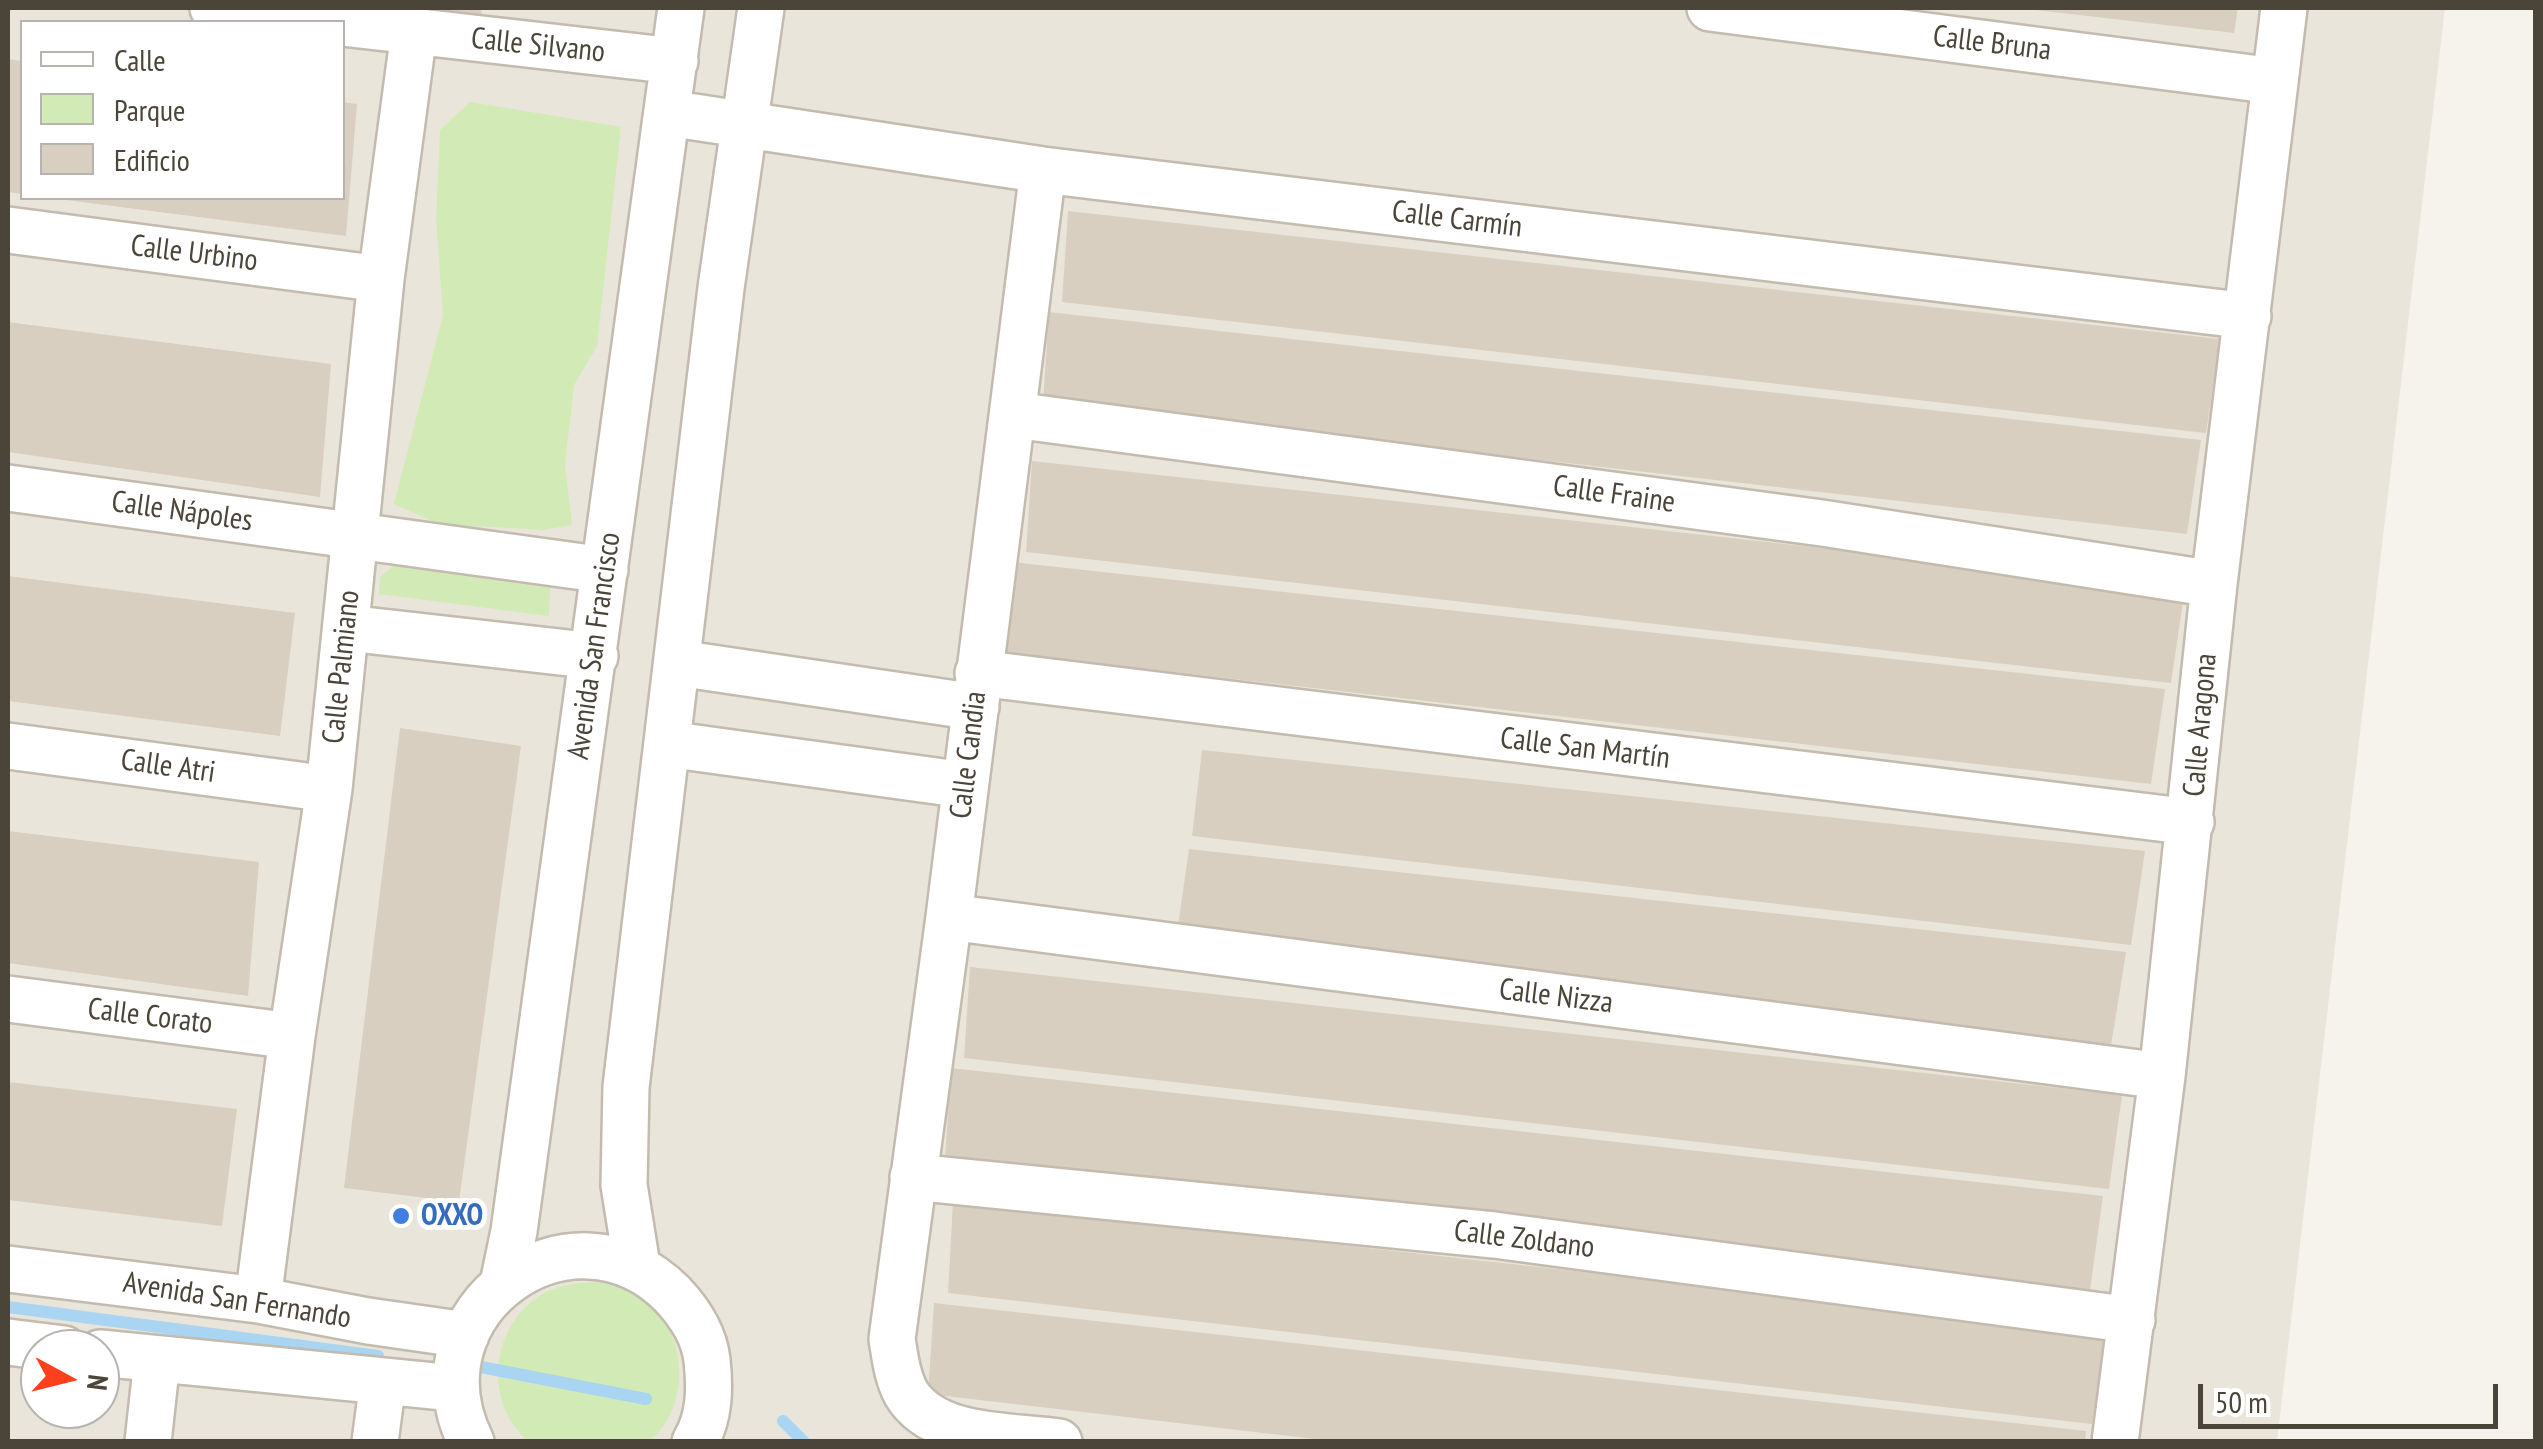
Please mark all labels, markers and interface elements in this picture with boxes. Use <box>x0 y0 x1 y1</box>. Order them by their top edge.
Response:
street label: Calle Bruna <box>1931 19 2053 69</box>
legend <box>20 20 345 200</box>
street label: Calle Silvano <box>469 21 607 71</box>
text: Calle <box>114 40 166 79</box>
text: Parque <box>114 90 185 129</box>
text: Edificio <box>114 140 190 179</box>
street label: Calle Carmín <box>1390 194 1524 246</box>
street label: Calle Urbino <box>128 228 260 280</box>
street label: Calle Fraine <box>1551 469 1677 521</box>
street label: Calle Nápoles <box>109 484 255 540</box>
street label: Avenida San Francisco <box>561 530 629 762</box>
street label: Calle Palmiano <box>316 589 368 745</box>
street label: Calle Aragona <box>2177 652 2225 798</box>
street label: Calle Candia <box>943 689 995 821</box>
street label: Calle San Martín <box>1498 721 1672 777</box>
street label: Calle Atri <box>119 743 217 791</box>
street label: Calle Nizza <box>1497 972 1615 1022</box>
street label: Calle Corato <box>86 992 214 1042</box>
place label: OXXO <box>421 1198 483 1234</box>
marker: OXXO <box>390 1205 412 1227</box>
street label: Calle Zoldano <box>1452 1214 1596 1266</box>
street label: Avenida San Fernando <box>121 1265 353 1337</box>
north arrow <box>20 1329 120 1429</box>
scale bar <box>2203 1364 2503 1426</box>
text: N <box>79 1373 118 1392</box>
text: 50 m <box>2215 1382 2268 1421</box>

